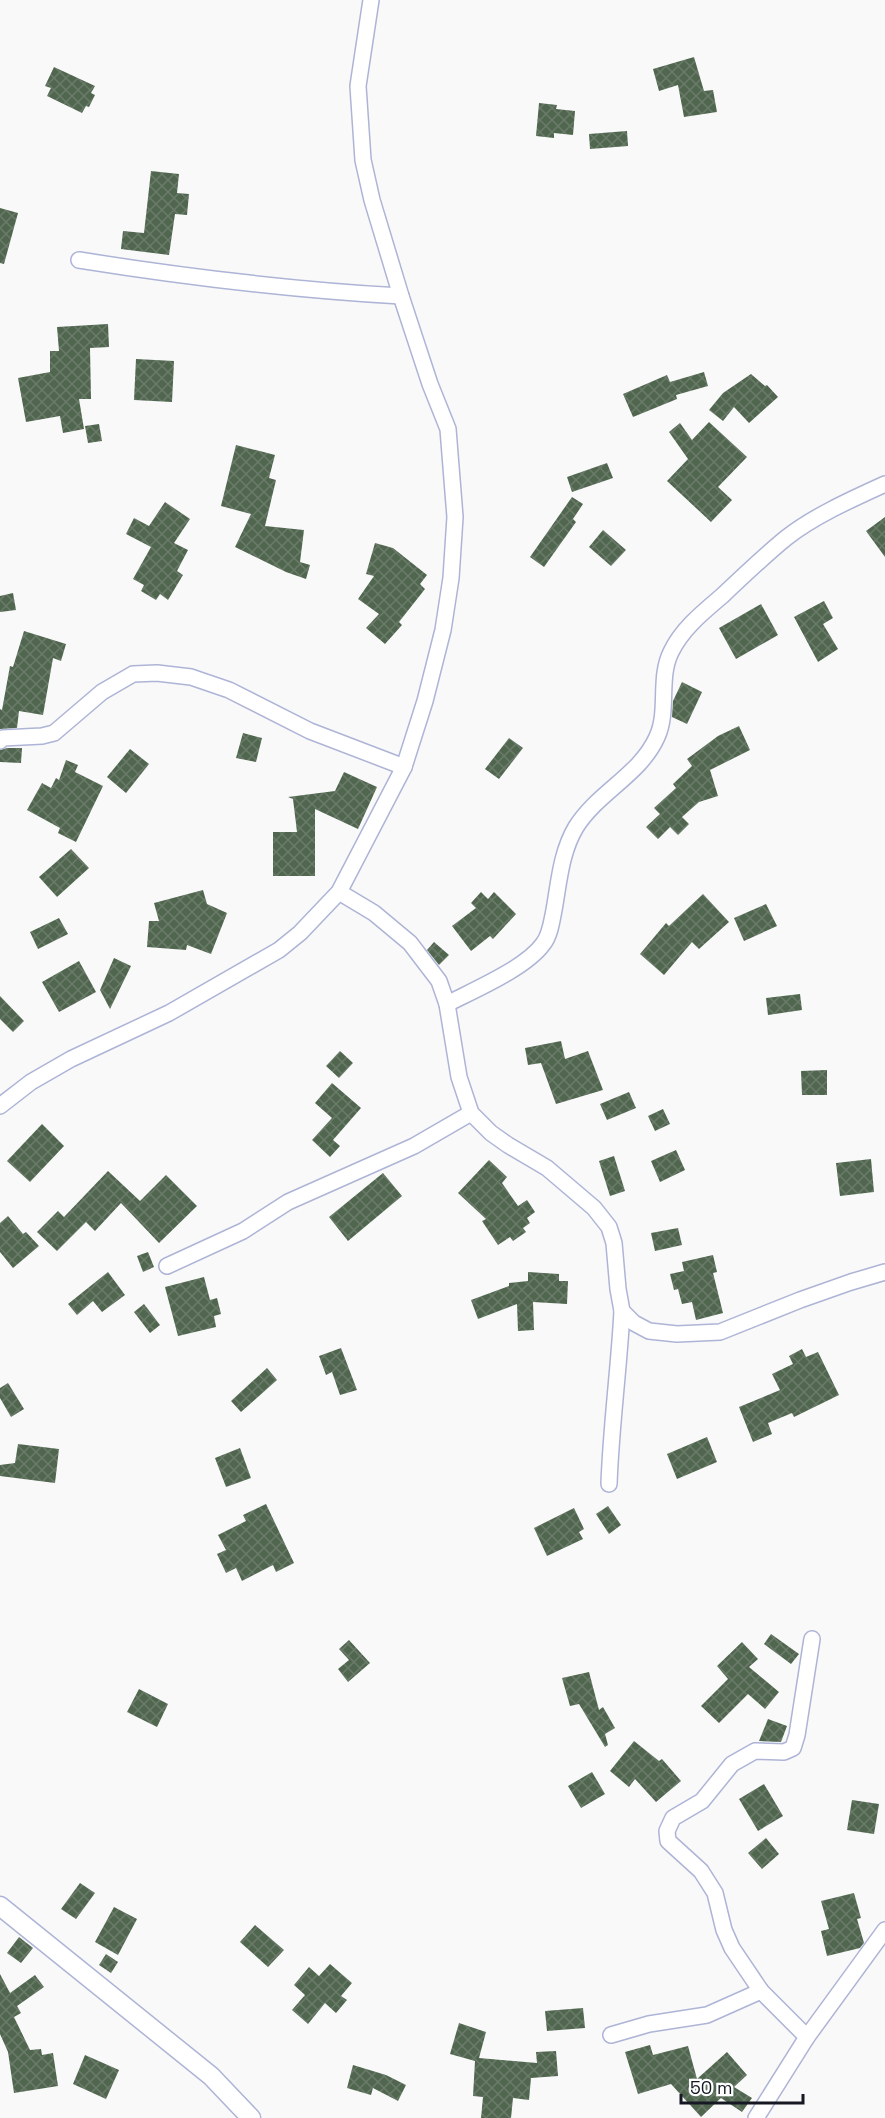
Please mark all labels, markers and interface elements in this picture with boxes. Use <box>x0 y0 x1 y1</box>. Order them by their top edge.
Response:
scale bar <box>681 2067 802 2105</box>
text: 50 m <box>690 2076 732 2099</box>

